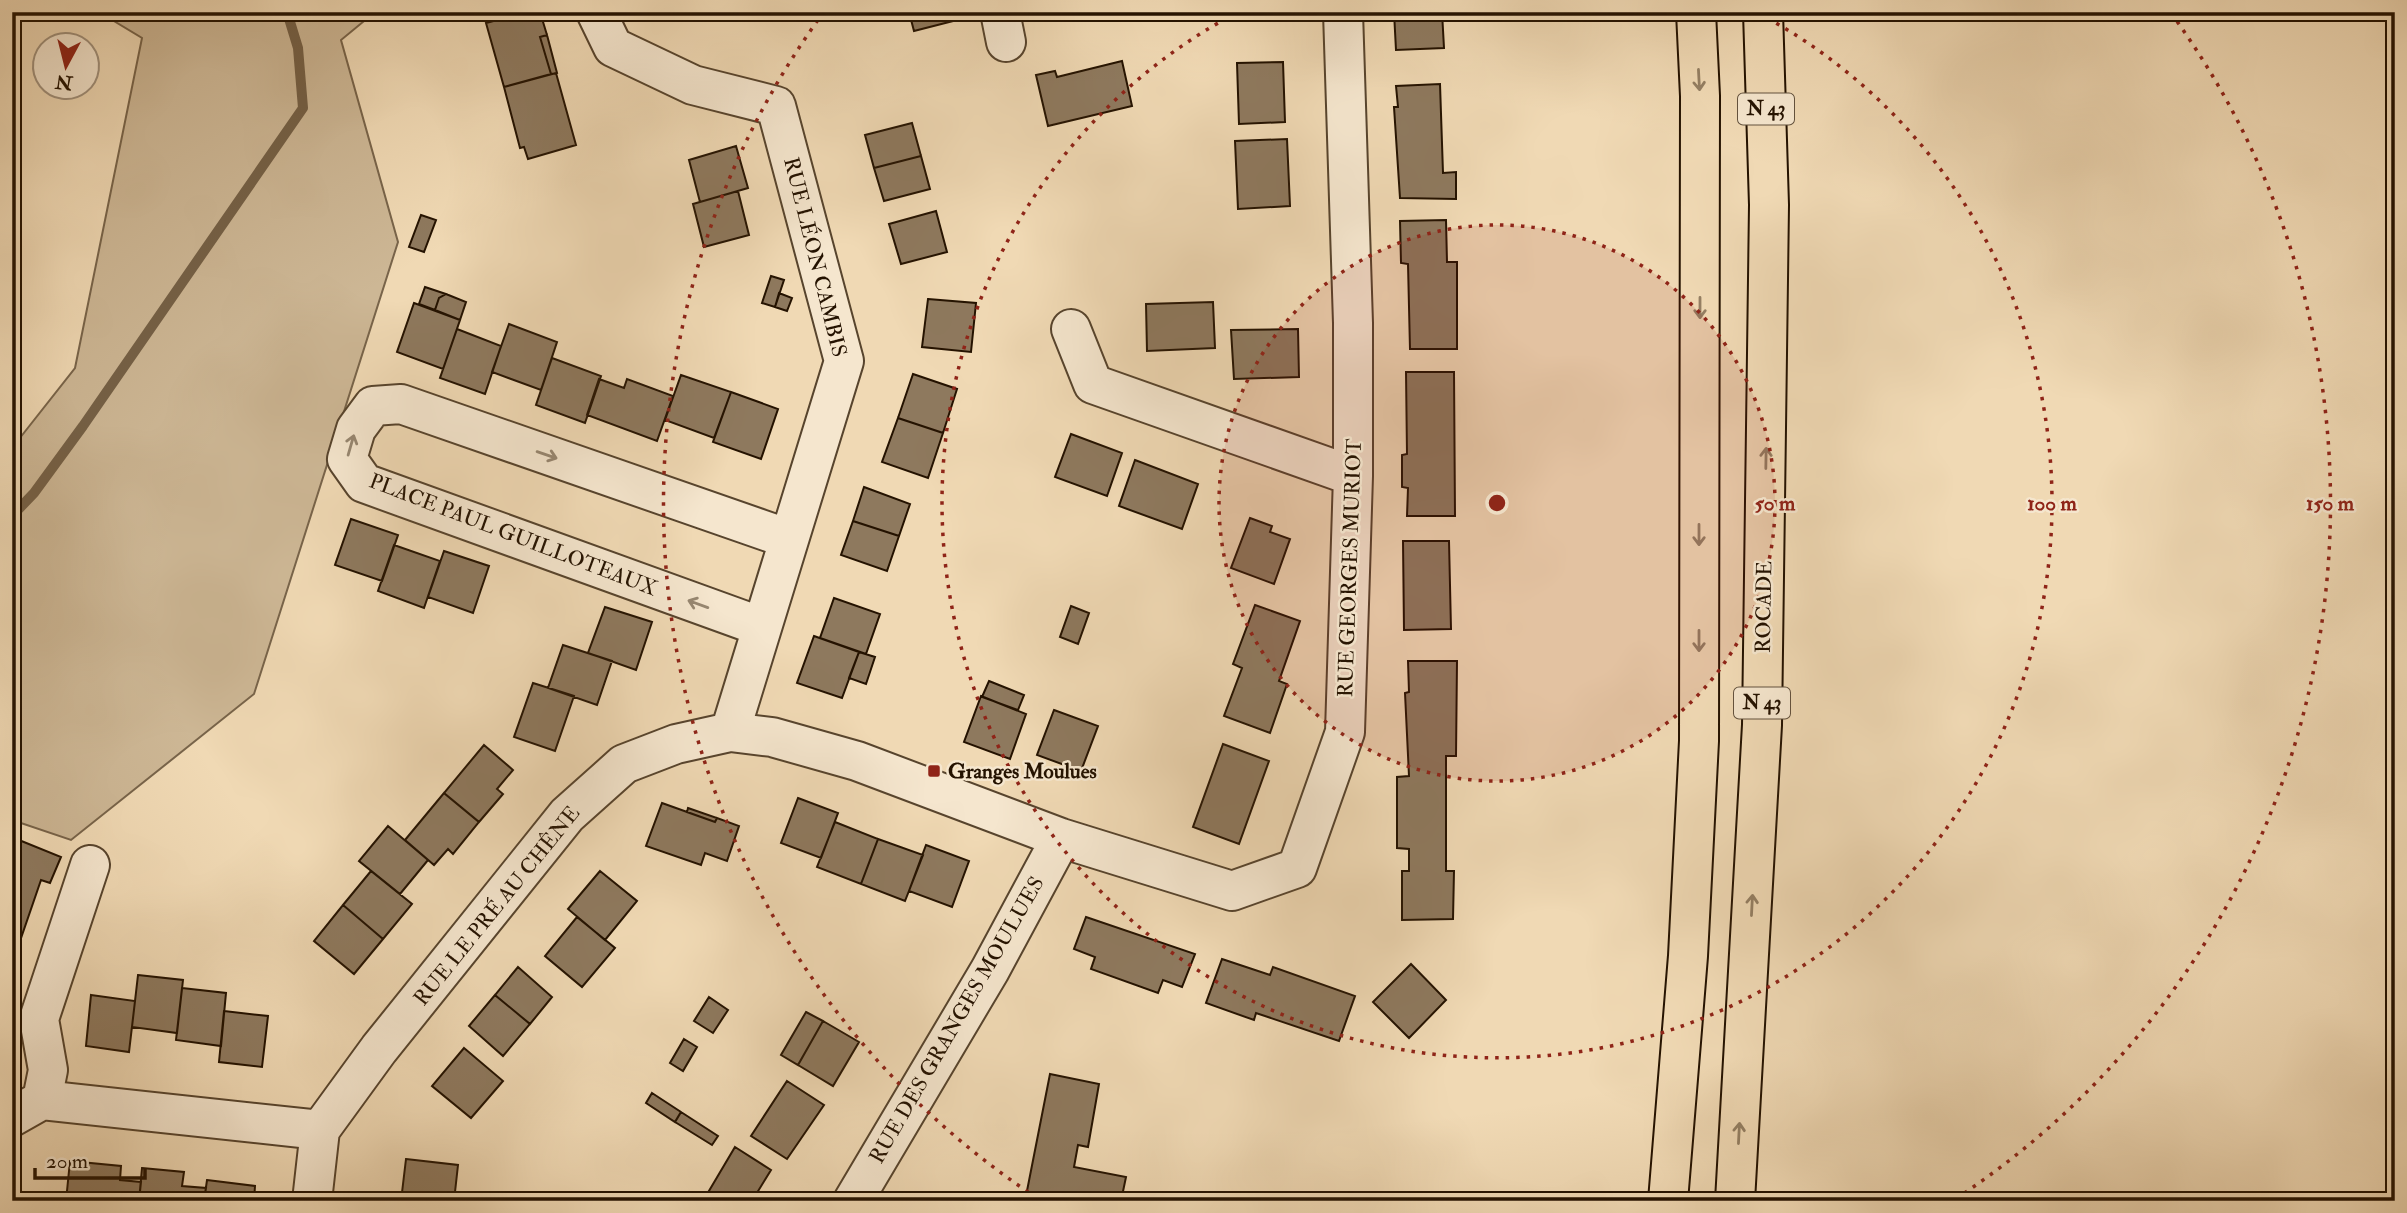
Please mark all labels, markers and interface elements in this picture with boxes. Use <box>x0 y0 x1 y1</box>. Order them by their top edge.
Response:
north arrow <box>32 32 102 102</box>
text: N <box>53 69 75 95</box>
one-way arrow <box>1693 69 1706 91</box>
road number: N 43 <box>1738 94 1794 124</box>
street label: RUE LÉON CAMBIS <box>777 154 853 360</box>
one-way arrow <box>1693 296 1707 319</box>
one-way arrow <box>346 434 359 456</box>
street label: RUE GEORGES MURIOT <box>1332 438 1368 698</box>
one-way arrow <box>1759 447 1773 470</box>
one-way arrow <box>535 450 557 462</box>
street label: PLACE PAUL GUILLOTEAUX <box>365 468 661 602</box>
text: 50 m <box>1755 490 1796 517</box>
text: 100 m <box>2027 490 2078 517</box>
text: 150 m <box>2306 490 2355 517</box>
centre of rings <box>1485 491 1509 515</box>
one-way arrow <box>1692 524 1706 547</box>
street label: ROCADE <box>1750 561 1778 653</box>
one-way arrow <box>687 597 709 609</box>
one-way arrow <box>1692 629 1706 652</box>
road number: N 43 <box>1734 688 1790 718</box>
place label: Granges Moulues <box>948 758 1097 785</box>
marker: Granges Moulues <box>926 763 942 779</box>
street label: RUE LE PRÉ AU CHÊNE <box>408 800 586 1012</box>
street label: RUE DES GRANGES MOULUES <box>864 872 1050 1168</box>
one-way arrow <box>1745 894 1758 917</box>
one-way arrow <box>1732 1121 1745 1144</box>
scale bar <box>35 1136 145 1180</box>
text: 20 m <box>46 1148 88 1175</box>

